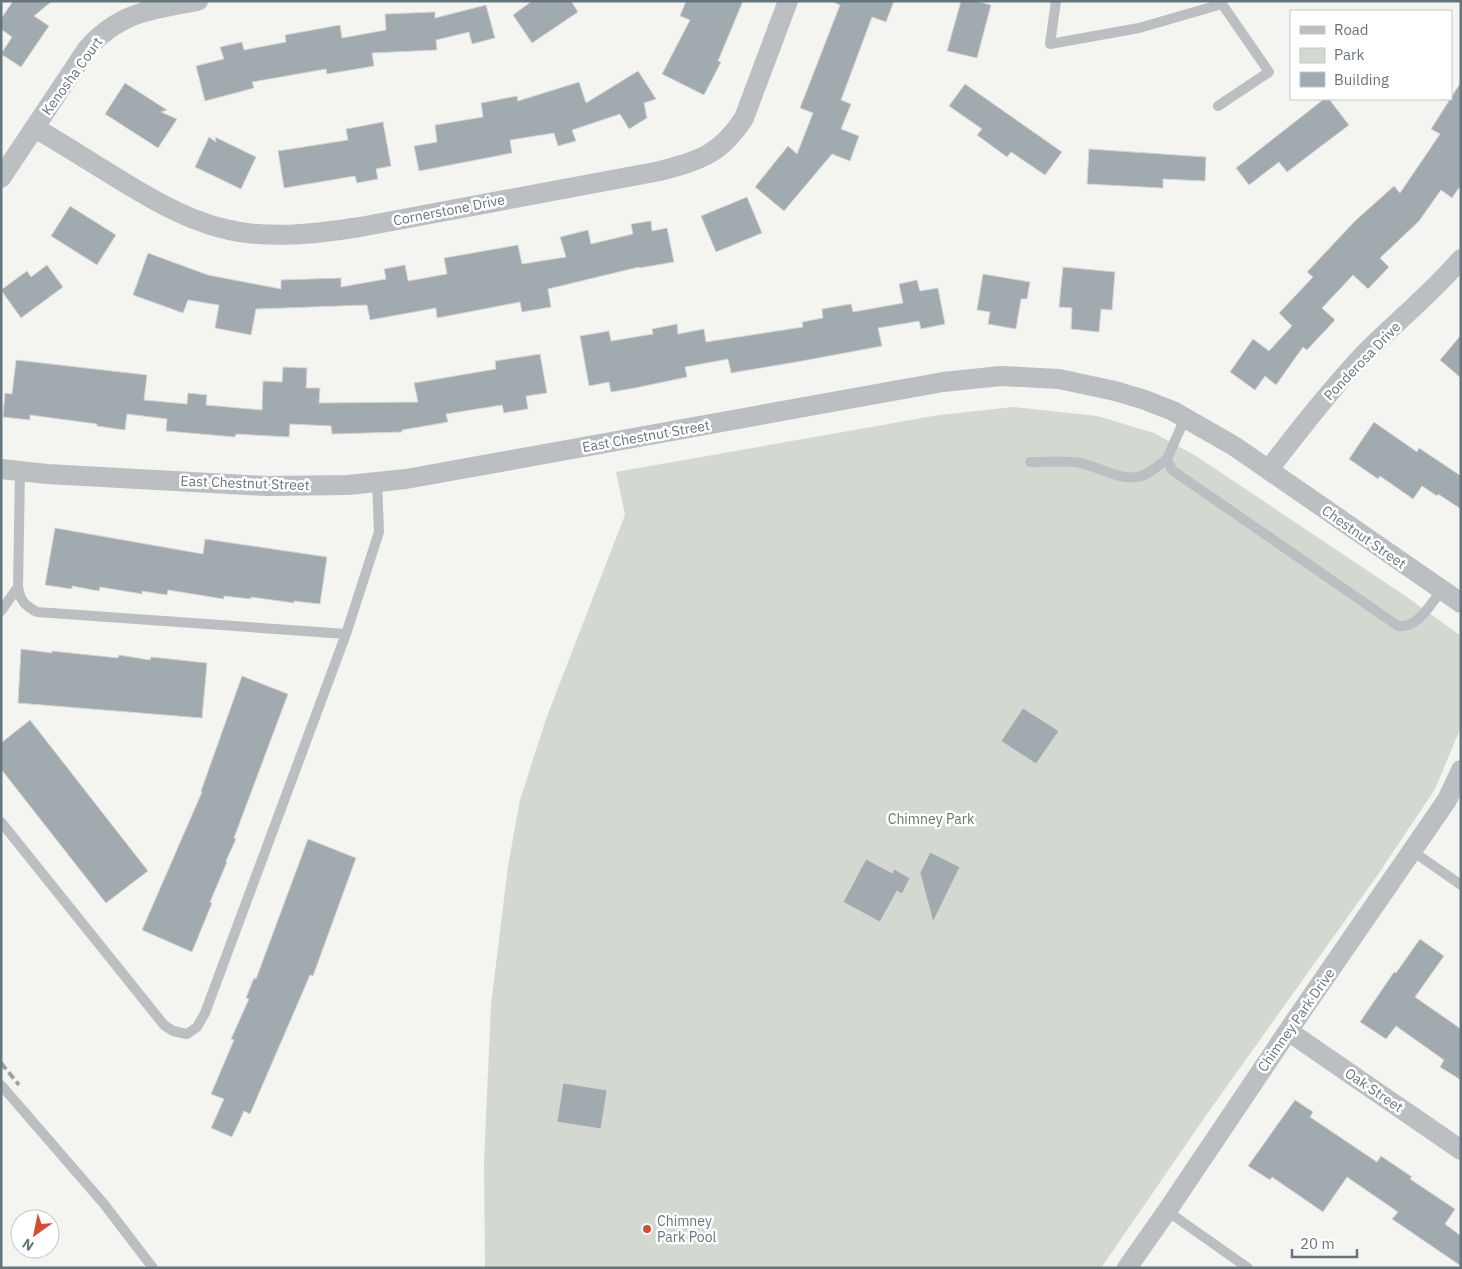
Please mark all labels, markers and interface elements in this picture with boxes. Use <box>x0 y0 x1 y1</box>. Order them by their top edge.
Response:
legend <box>1290 10 1452 100</box>
text: Road <box>1334 20 1369 39</box>
street label: Kenosha Court <box>38 33 106 119</box>
text: Park <box>1334 45 1364 64</box>
text: Building <box>1334 70 1389 89</box>
street label: Cornerstone Drive <box>392 190 507 230</box>
street label: Ponderosa Drive <box>1320 318 1404 404</box>
street label: East Chestnut Street <box>581 416 711 456</box>
street label: East Chestnut Street <box>180 472 310 494</box>
street label: Chestnut Street <box>1318 501 1410 573</box>
park label: Chimney Park <box>888 810 975 828</box>
street label: Chimney Park Drive <box>1254 964 1339 1075</box>
street label: Oak Street <box>1341 1064 1407 1116</box>
north arrow <box>10 1209 60 1259</box>
place label: Chimney Park Pool <box>657 1212 717 1246</box>
marker: Chimney Park Pool <box>641 1223 653 1235</box>
scale bar <box>1292 1226 1357 1258</box>
text: 20 m <box>1300 1234 1335 1253</box>
text: N <box>19 1235 37 1255</box>

